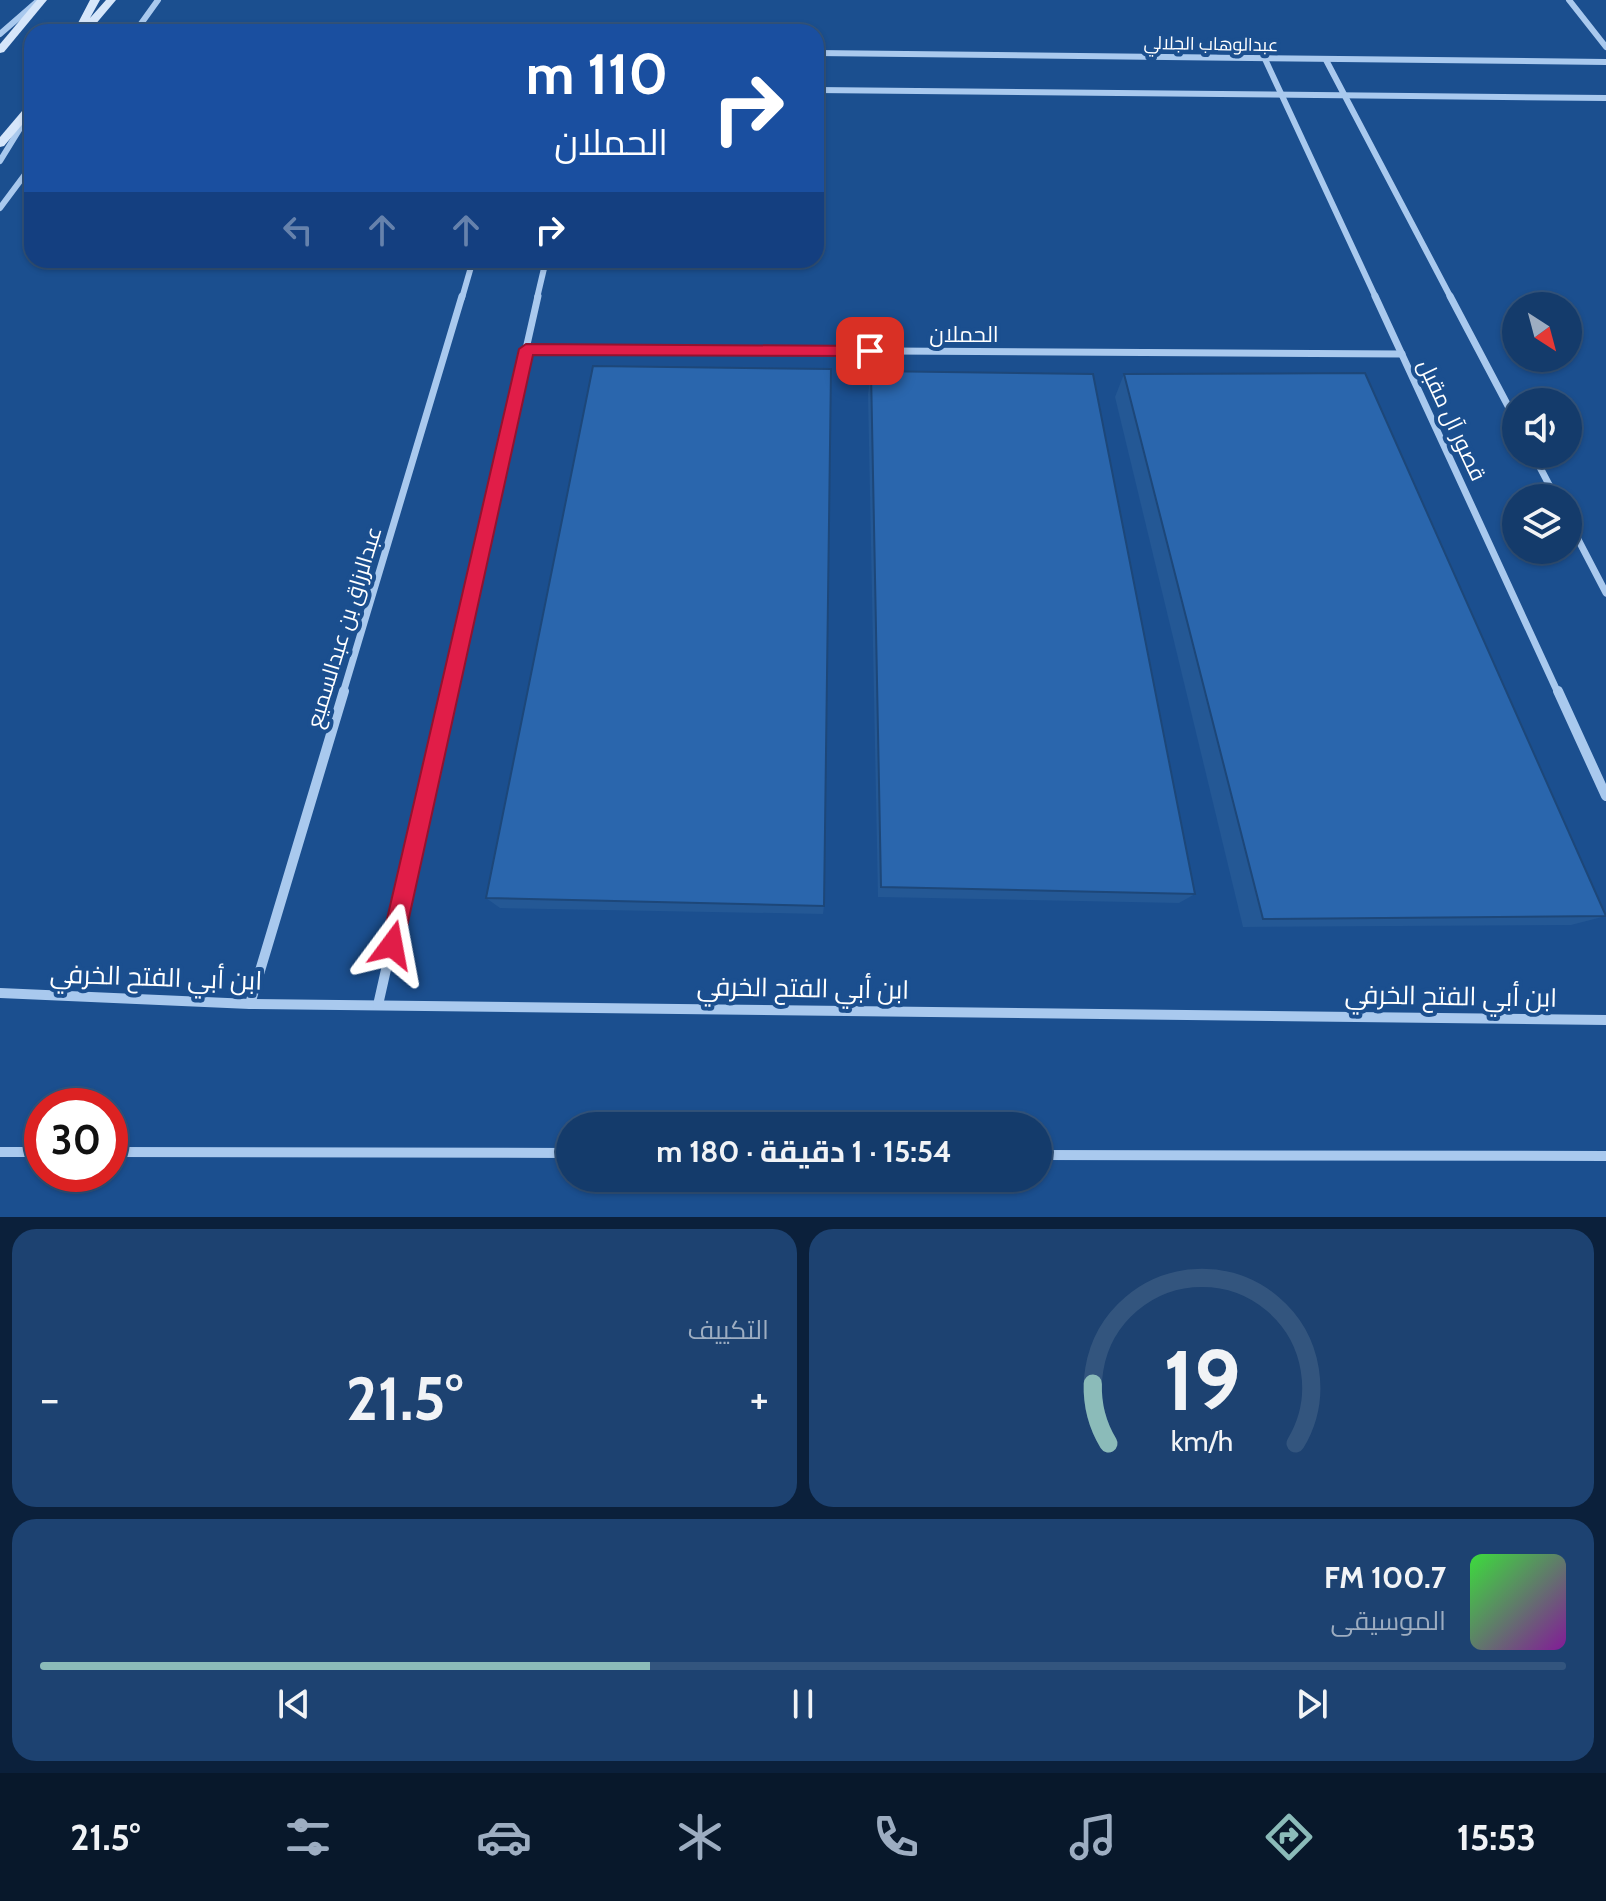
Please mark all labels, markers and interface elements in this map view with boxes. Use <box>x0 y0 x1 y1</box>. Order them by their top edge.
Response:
street label: عبدالوهاب الجلالي <box>1143 32 1279 59</box>
text: 110 m <box>526 40 668 108</box>
icon: right <box>696 56 800 160</box>
text: الحملان <box>554 120 668 164</box>
icon: left <box>276 208 320 252</box>
icon: ahead <box>360 208 404 252</box>
icon: ahead <box>444 208 488 252</box>
icon: right <box>528 208 572 252</box>
north arrow <box>1502 292 1582 372</box>
map controls <box>1502 292 1582 564</box>
pin <box>836 317 904 385</box>
street label: الحملان <box>929 321 999 348</box>
icon: arrive <box>848 329 892 373</box>
street label: قصور آل مقبل <box>1412 355 1492 485</box>
button: sound <box>1502 388 1582 468</box>
button: layers <box>1502 484 1582 564</box>
street label: عبدالرزاق بن عبدالسميع <box>301 523 388 731</box>
position arrow <box>350 903 434 987</box>
street label: ابن أبي الفتح الخرفي <box>49 956 263 1002</box>
street label: ابن أبي الفتح الخرفي <box>696 969 910 1011</box>
street label: ابن أبي الفتح الخرفي <box>1344 977 1558 1019</box>
speed limit sign: 30 <box>24 1088 128 1192</box>
text: 15:54 · 1 دقيقة · 180 m <box>656 1133 952 1170</box>
text: التكييف <box>687 1314 769 1346</box>
text: 19 <box>1163 1330 1240 1431</box>
text: 21.5° <box>346 1362 463 1435</box>
text: − <box>40 1372 59 1425</box>
text: + <box>750 1372 769 1425</box>
text: km/h <box>1170 1423 1233 1458</box>
text: 100.7 FM <box>1324 1559 1446 1596</box>
text: الموسيقى <box>1331 1605 1446 1637</box>
icon: previous <box>272 1682 316 1726</box>
icon: pause <box>781 1682 825 1726</box>
icon: next <box>1290 1682 1334 1726</box>
icon: filters <box>280 1809 336 1865</box>
icon: car <box>476 1809 532 1865</box>
icon: climate <box>672 1809 728 1865</box>
icon: phone <box>868 1809 924 1865</box>
icon: music <box>1065 1809 1121 1865</box>
icon: directions <box>1261 1809 1317 1865</box>
text: 21.5° <box>70 1815 140 1859</box>
text: 15:53 <box>1457 1815 1536 1859</box>

